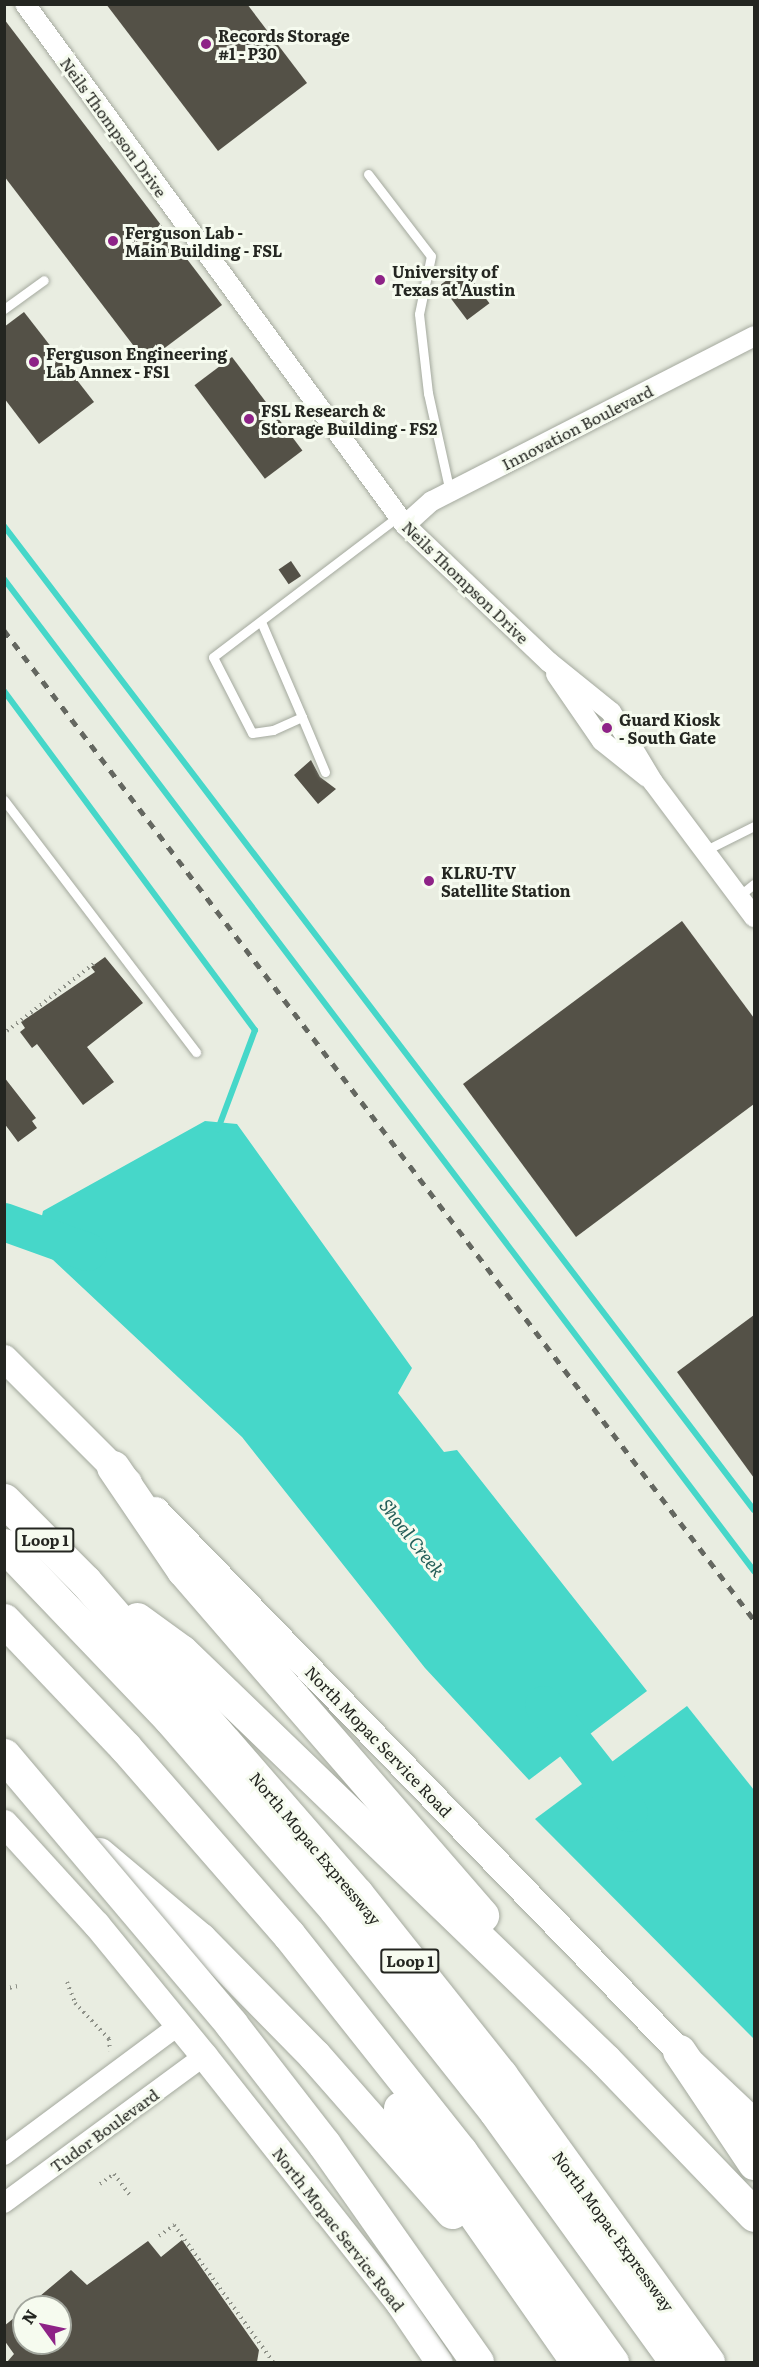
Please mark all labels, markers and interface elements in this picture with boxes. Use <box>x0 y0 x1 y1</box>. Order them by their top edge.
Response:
place label: Records Storage #1 - P30 <box>218 25 350 63</box>
marker: Records Storage #1 - P30 <box>199 37 213 51</box>
street label: Neils Thompson Drive <box>57 53 171 201</box>
place label: Ferguson Lab - Main Building - FSL <box>125 222 282 260</box>
marker: Ferguson Lab - Main Building - FSL <box>106 234 120 248</box>
place label: University of Texas at Austin <box>392 261 515 299</box>
marker: University of Texas at Austin <box>373 273 387 287</box>
place label: Ferguson Engineering Lab Annex - FS1 <box>46 343 227 381</box>
marker: Ferguson Engineering Lab Annex - FS1 <box>27 355 41 369</box>
street label: Innovation Boulevard <box>498 381 656 473</box>
place label: FSL Research & Storage Building - FS2 <box>261 400 437 438</box>
marker: FSL Research & Storage Building - FS2 <box>242 412 256 426</box>
street label: Neils Thompson Drive <box>399 517 533 647</box>
place label: Guard Kiosk - South Gate <box>619 709 720 747</box>
marker: Guard Kiosk - South Gate <box>600 721 614 735</box>
place label: KLRU-TV Satellite Station <box>441 862 571 900</box>
marker: KLRU-TV Satellite Station <box>422 874 436 888</box>
water label: Shoal Creek <box>375 1495 449 1581</box>
road number: Loop 1 <box>15 1528 75 1552</box>
street label: North Mopac Service Road <box>302 1662 456 1820</box>
street label: North Mopac Expressway <box>246 1768 386 1928</box>
road number: Loop 1 <box>380 1949 440 1973</box>
street label: Tudor Boulevard <box>46 2084 162 2176</box>
street label: North Mopac Service Road <box>269 2143 409 2315</box>
street label: North Mopac Expressway <box>549 2147 679 2315</box>
north arrow <box>12 2295 72 2355</box>
text: N <box>15 2304 42 2328</box>

